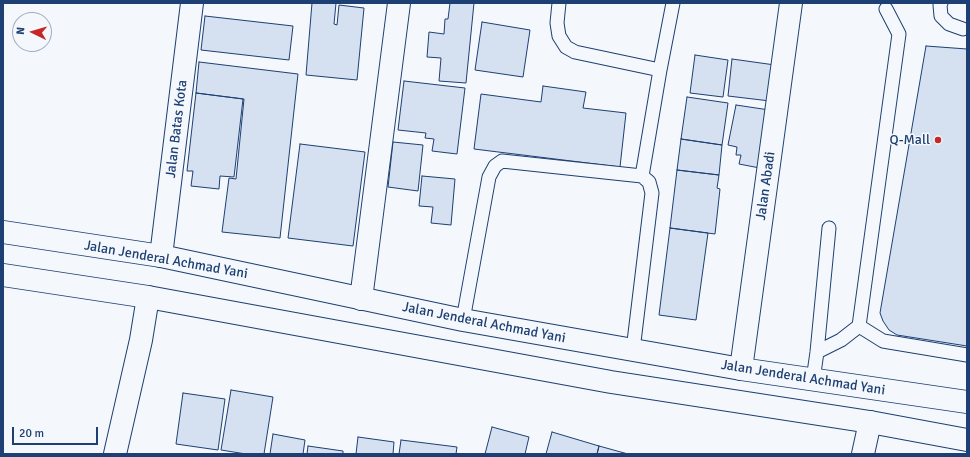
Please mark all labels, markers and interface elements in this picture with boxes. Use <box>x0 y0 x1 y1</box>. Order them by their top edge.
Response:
north arrow <box>12 12 52 52</box>
text: N <box>14 27 27 35</box>
street label: Jalan Batas Kota <box>163 79 191 179</box>
place label: Q-Mall <box>890 132 930 148</box>
marker: Q-Mall <box>933 135 943 145</box>
street label: Jalan Abadi <box>753 151 779 221</box>
street label: Jalan Jenderal Achmad Yani <box>83 237 249 283</box>
street label: Jalan Jenderal Achmad Yani <box>401 299 567 347</box>
street label: Jalan Jenderal Achmad Yani <box>720 357 886 399</box>
scale bar <box>14 419 100 445</box>
text: 20 m <box>19 426 44 441</box>

